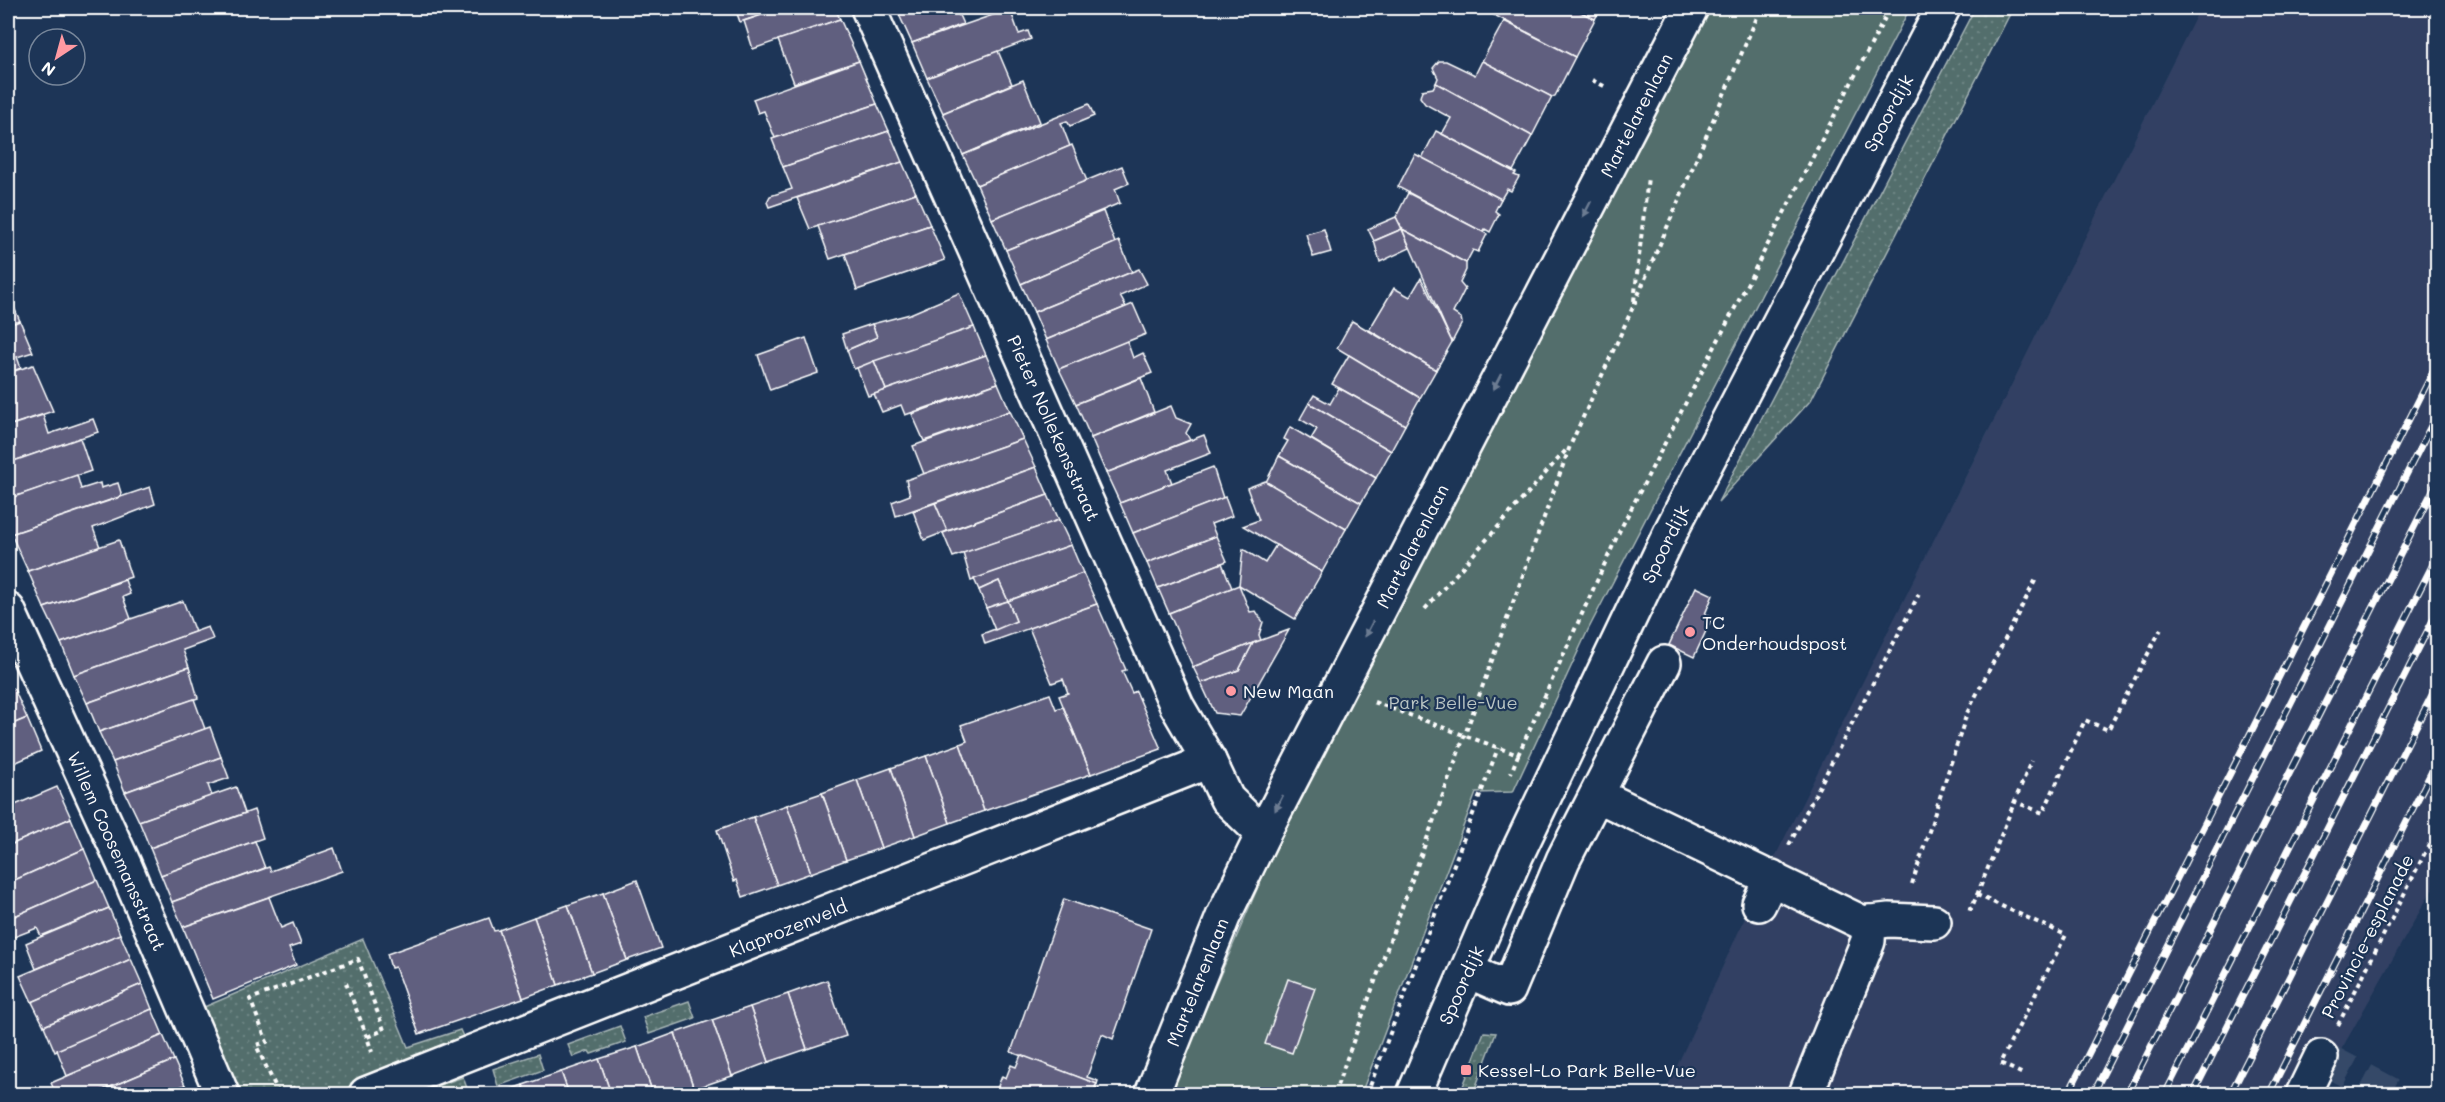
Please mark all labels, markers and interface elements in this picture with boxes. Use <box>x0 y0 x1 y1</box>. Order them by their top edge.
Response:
north arrow <box>27 27 87 87</box>
street label: Martelarenlaan <box>1594 49 1678 181</box>
text: N <box>37 57 59 82</box>
street label: Spoordijk <box>1858 70 1918 156</box>
one-way arrow <box>1582 201 1592 218</box>
street label: Pieter Nollekensstraat <box>1002 331 1106 525</box>
one-way arrow <box>1492 374 1502 391</box>
street label: Martelarenlaan <box>1370 480 1454 612</box>
street label: Spoordijk <box>1636 501 1694 587</box>
place label: TC Onderhoudspost <box>1702 610 1847 655</box>
one-way arrow <box>1364 621 1373 638</box>
marker: TC Onderhoudspost <box>1683 625 1697 639</box>
place label: New Maan <box>1243 679 1334 703</box>
marker: New Maan <box>1224 684 1238 698</box>
park label: Park Belle-Vue <box>1388 690 1518 714</box>
street label: Willem Coosemansstraat <box>62 747 172 955</box>
one-way arrow <box>1274 794 1284 811</box>
street label: Provincie-esplanade <box>2315 850 2419 1022</box>
street label: Klaprozenveld <box>725 893 851 963</box>
street label: Martelarenlaan <box>1160 914 1234 1050</box>
street label: Spoordijk <box>1433 942 1489 1028</box>
place label: Kessel-Lo Park Belle-Vue <box>1478 1058 1696 1082</box>
marker: Kessel-Lo Park Belle-Vue <box>1459 1063 1473 1077</box>

